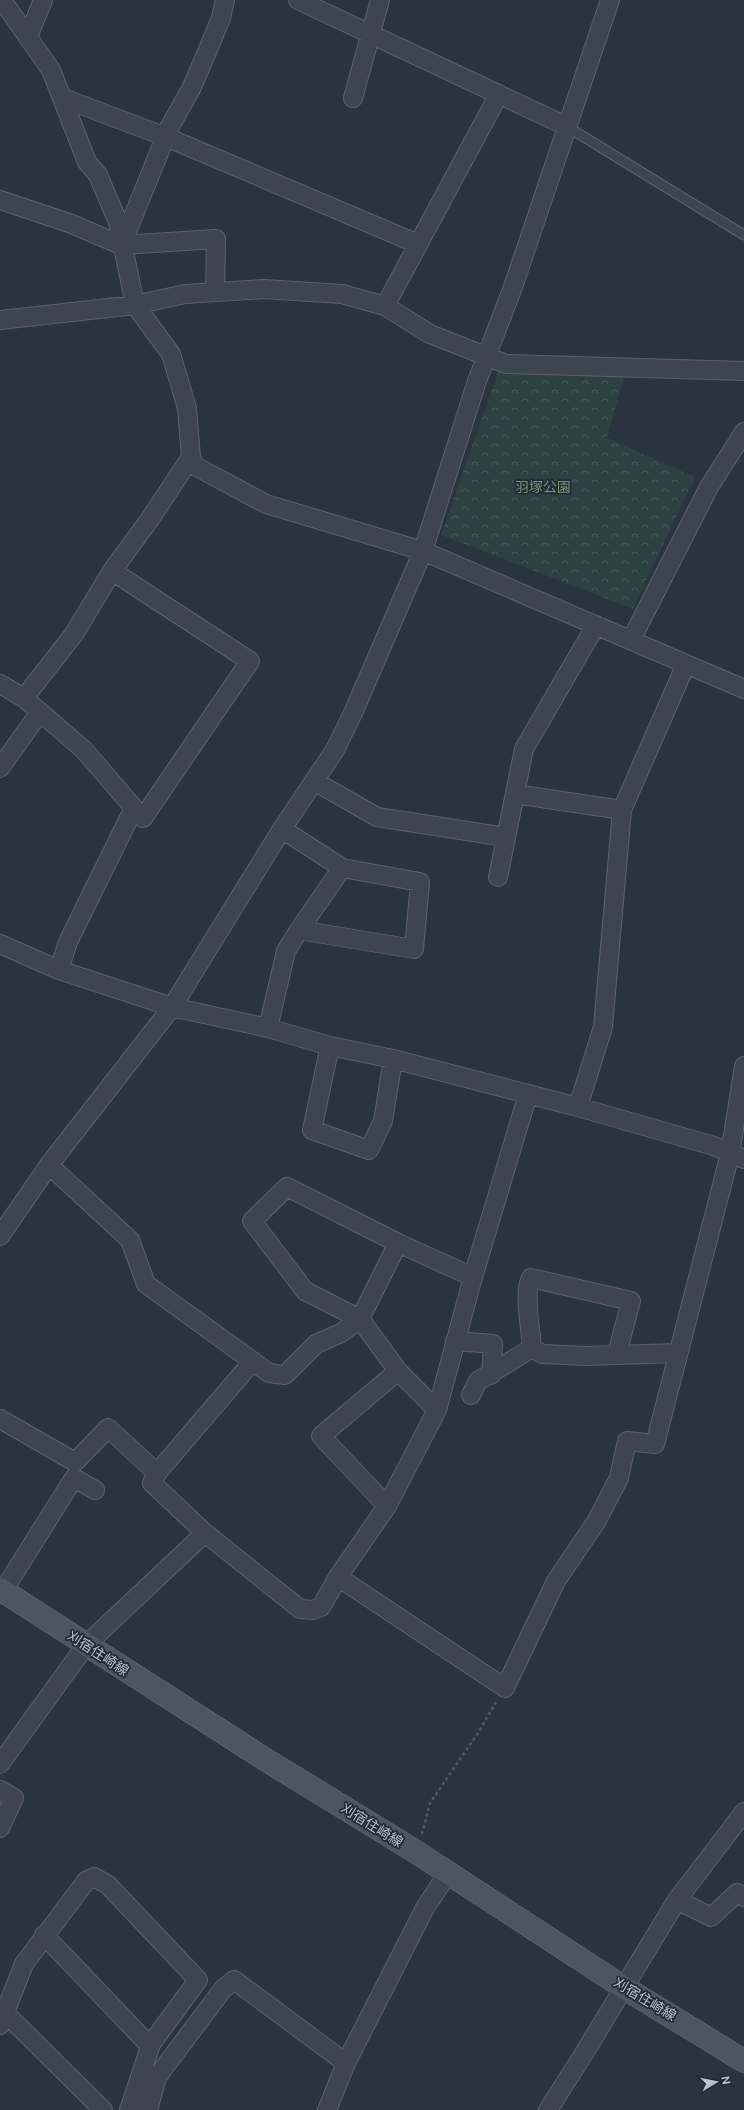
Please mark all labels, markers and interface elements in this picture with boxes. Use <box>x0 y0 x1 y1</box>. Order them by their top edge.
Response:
park label: 羽塚公園 <box>515 479 571 495</box>
street label: 刈宿住崎線 <box>64 1627 132 1679</box>
street label: 刈宿住崎線 <box>338 1800 406 1850</box>
street label: 刈宿住崎線 <box>611 1974 679 2024</box>
north arrow <box>696 2062 736 2102</box>
text: N <box>719 2075 733 2086</box>

